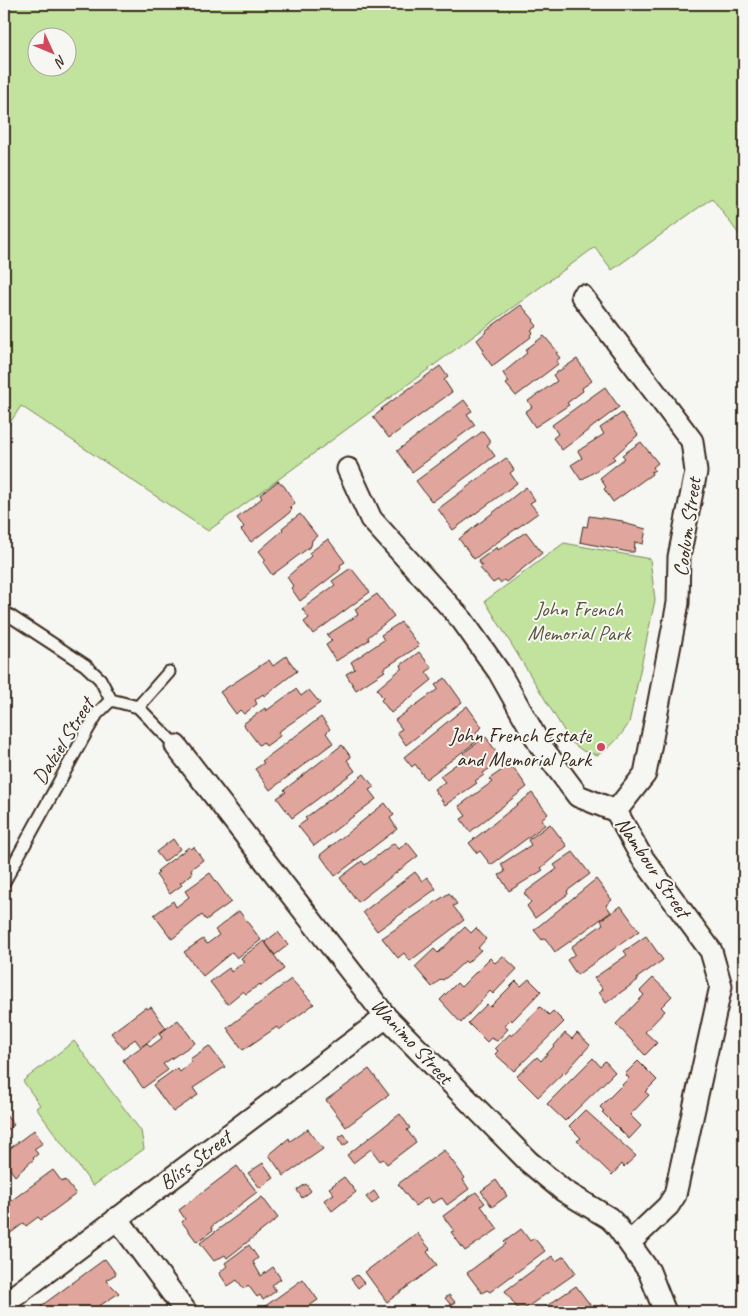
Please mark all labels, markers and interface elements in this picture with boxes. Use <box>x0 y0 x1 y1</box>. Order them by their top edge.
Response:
north arrow <box>28 28 78 78</box>
text: N <box>50 52 70 71</box>
street label: Coolum Street <box>667 474 707 578</box>
park label: John French Memorial Park <box>528 596 632 646</box>
street label: Dalziel Street <box>26 691 101 789</box>
place label: John French Estate and Memorial Park <box>449 722 593 772</box>
marker: John French Estate and Memorial Park <box>595 741 607 753</box>
street label: Nambour Street <box>610 812 698 925</box>
street label: Wanimo Street <box>366 993 460 1091</box>
street label: Bliss Street <box>154 1123 239 1195</box>

